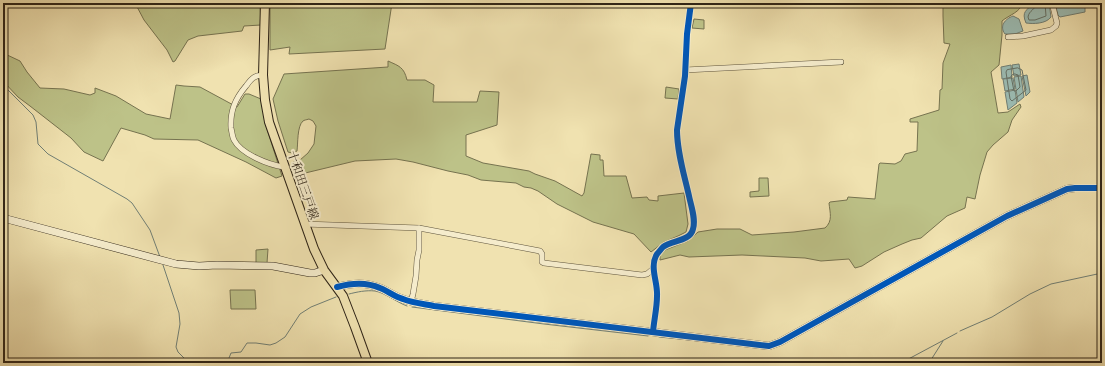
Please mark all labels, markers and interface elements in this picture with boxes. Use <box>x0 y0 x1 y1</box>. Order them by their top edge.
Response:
street label: 十和田三戸線 <box>285 149 321 221</box>

